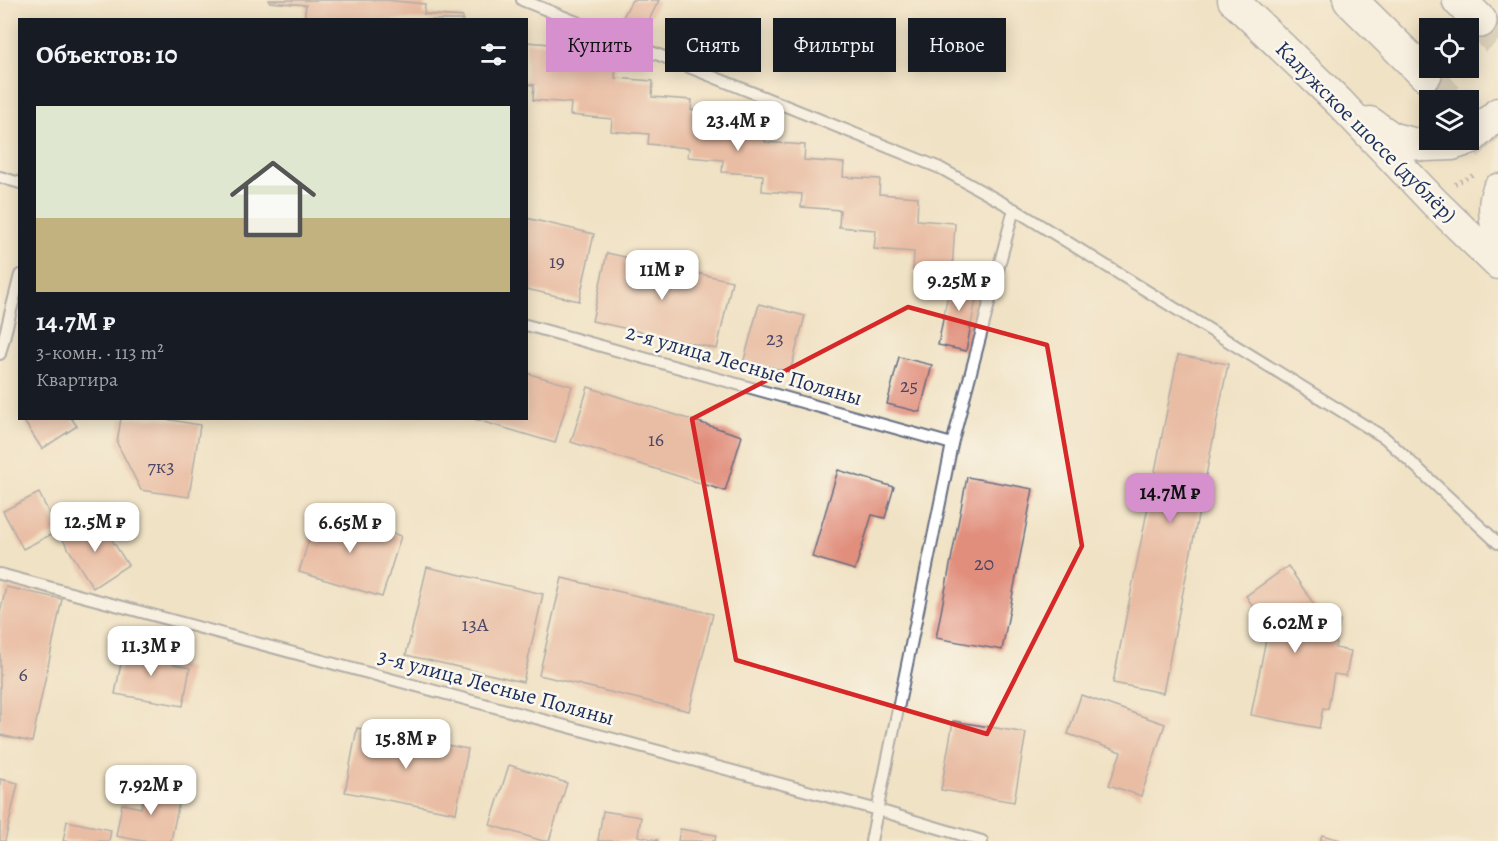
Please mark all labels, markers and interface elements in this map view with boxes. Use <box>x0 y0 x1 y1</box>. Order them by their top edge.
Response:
chip: Купить <box>546 18 653 72</box>
chip: Снять <box>665 18 761 72</box>
chip: Фильтры <box>773 18 896 72</box>
chip: Новое <box>908 18 1006 72</box>
map controls <box>1419 18 1479 150</box>
button: locate <box>1419 18 1479 78</box>
street label: Калужское шоссе (дублёр) <box>1268 34 1464 230</box>
text: Объектов: 10 <box>36 37 178 72</box>
icon: filters <box>477 38 510 71</box>
button: layers <box>1419 90 1479 150</box>
pin: 23.4M ₽ <box>683 101 793 152</box>
text: 23.4M ₽ <box>706 107 770 134</box>
icon: home <box>219 145 327 253</box>
house number: 19 <box>549 248 565 275</box>
pin: 11M ₽ <box>620 250 704 301</box>
text: 11M ₽ <box>640 256 684 283</box>
pin: 9.25M ₽ <box>904 261 1014 312</box>
text: 9.25M ₽ <box>927 267 991 294</box>
text: 14.7M ₽ <box>36 304 115 339</box>
street label: 2-я улица Лесные Поляны <box>622 317 866 413</box>
house number: 23 <box>766 325 784 352</box>
text: 3-комн. · 113 m² <box>36 339 164 366</box>
text: Квартира <box>36 366 118 393</box>
house number: 25 <box>900 372 918 399</box>
house number: 16 <box>648 426 664 453</box>
house number: 7к3 <box>147 453 175 480</box>
pin: 14.7M ₽ <box>1115 473 1225 524</box>
text: 14.7M ₽ <box>1139 479 1201 506</box>
pin: 12.5M ₽ <box>40 502 150 553</box>
pin: 6.65M ₽ <box>295 503 405 554</box>
text: 12.5M ₽ <box>64 508 126 535</box>
text: 6.65M ₽ <box>318 509 382 536</box>
house number: 20 <box>974 550 994 577</box>
pin: 6.02M ₽ <box>1240 603 1350 654</box>
text: 6.02M ₽ <box>1262 609 1328 636</box>
house number: 13А <box>462 611 489 638</box>
pin: 11.3M ₽ <box>96 626 206 677</box>
text: 11.3M ₽ <box>122 632 180 659</box>
street label: 3-я улица Лесные Поляны <box>375 641 617 733</box>
house number: 6 <box>18 661 28 688</box>
pin: 15.8M ₽ <box>351 719 461 770</box>
text: 15.8M ₽ <box>375 725 437 752</box>
pin: 7.92M ₽ <box>96 765 206 816</box>
text: 7.92M ₽ <box>119 771 183 798</box>

